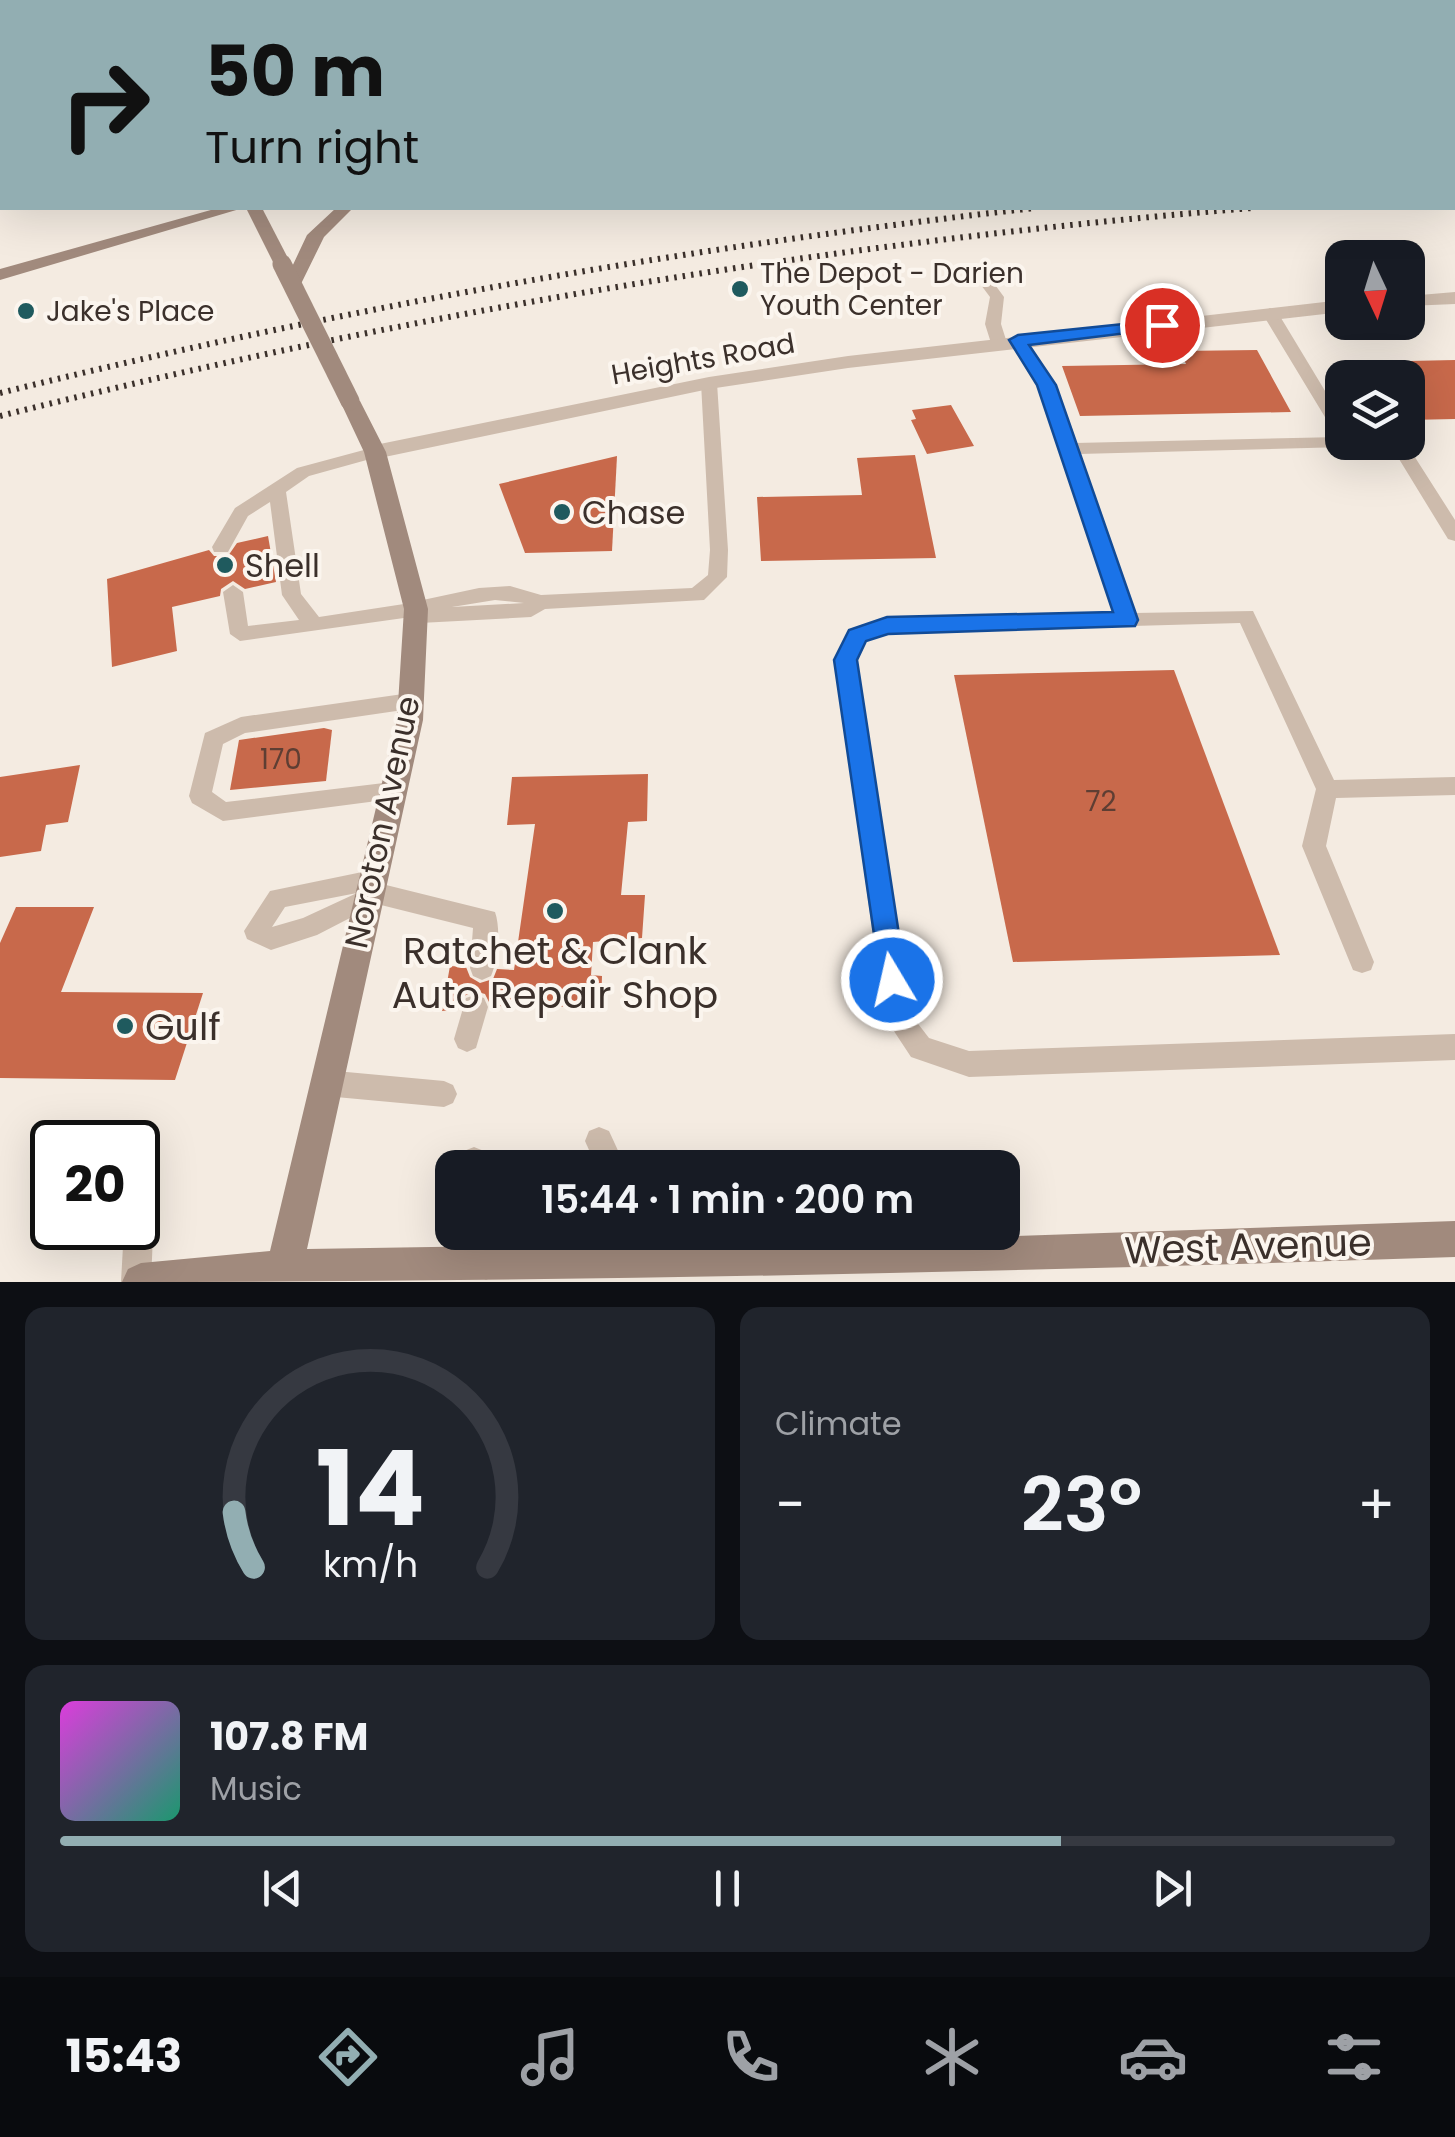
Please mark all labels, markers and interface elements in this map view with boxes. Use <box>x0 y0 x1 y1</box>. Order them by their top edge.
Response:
text: 50 m <box>205 22 385 121</box>
icon: right <box>40 40 170 170</box>
text: Turn right <box>205 116 419 179</box>
north arrow <box>1325 240 1425 340</box>
map controls <box>1325 240 1425 460</box>
place label: The Depot - Darien Youth Center <box>760 254 1024 325</box>
marker: The Depot - Darien Youth Center <box>729 278 751 300</box>
pin <box>1120 283 1205 368</box>
place label: Jake's Place <box>46 292 214 331</box>
icon: arrive <box>1135 298 1190 353</box>
marker: Jake's Place <box>15 300 37 322</box>
street label: Heights Road <box>608 324 798 394</box>
button: layers <box>1325 360 1425 460</box>
place label: Chase <box>582 490 685 535</box>
marker: Chase <box>551 501 573 523</box>
place label: Shell <box>245 543 320 588</box>
marker: Shell <box>214 554 236 576</box>
street label: Noroton Avenue <box>333 692 431 952</box>
house number: 170 <box>260 740 302 779</box>
house number: 72 <box>1085 782 1117 821</box>
marker: Ratchet & Clank Auto Repair Shop <box>544 900 566 922</box>
place label: Ratchet & Clank Auto Repair Shop <box>392 924 718 1021</box>
position arrow <box>840 928 944 1032</box>
place label: Gulf <box>145 1000 221 1053</box>
marker: Gulf <box>114 1015 136 1037</box>
speed limit sign: 20 <box>30 1120 160 1250</box>
text: 15:44 · 1 min · 200 m <box>541 1173 914 1226</box>
street label: West Avenue <box>1124 1215 1372 1277</box>
text: Climate <box>775 1401 902 1446</box>
text: 14 <box>315 1416 425 1561</box>
text: 23° <box>1021 1452 1142 1557</box>
text: − <box>775 1466 805 1543</box>
text: + <box>1357 1466 1395 1543</box>
text: km/h <box>322 1539 418 1590</box>
text: 107.8 FM <box>210 1710 368 1763</box>
text: Music <box>210 1766 302 1811</box>
icon: previous <box>255 1861 310 1916</box>
icon: pause <box>700 1861 755 1916</box>
icon: next <box>1145 1861 1200 1916</box>
icon: directions <box>313 2022 383 2092</box>
icon: music <box>515 2022 585 2092</box>
icon: phone <box>716 2022 786 2092</box>
icon: climate <box>917 2022 987 2092</box>
icon: car <box>1118 2022 1188 2092</box>
icon: filters <box>1319 2022 1389 2092</box>
text: 15:43 <box>66 2025 182 2088</box>

